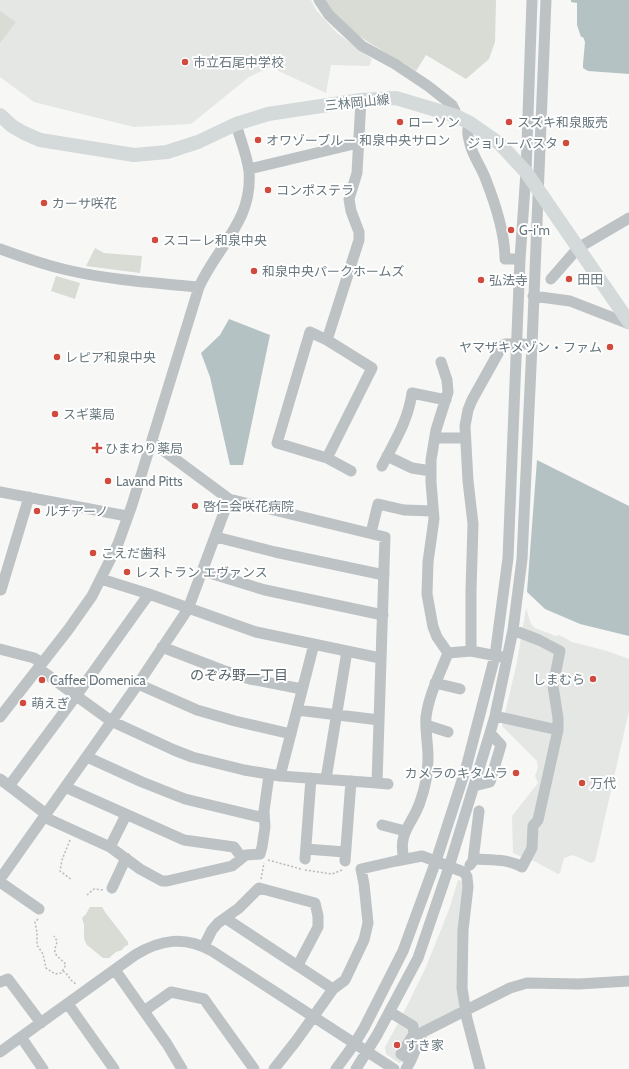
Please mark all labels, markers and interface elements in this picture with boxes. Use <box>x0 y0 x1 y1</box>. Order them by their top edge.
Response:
place label: 市立石尾中学校 <box>193 54 284 70</box>
marker: 市立石尾中学校 <box>180 57 190 67</box>
street label: 三林岡山線 <box>324 91 390 113</box>
place label: ローソン <box>408 114 460 130</box>
place label: スズキ和泉販売 <box>517 114 608 130</box>
marker: ローソン <box>395 117 405 127</box>
marker: スズキ和泉販売 <box>504 117 514 127</box>
place label: オワゾーブルー 和泉中央サロン <box>266 132 450 148</box>
marker: オワゾーブルー 和泉中央サロン <box>253 135 263 145</box>
place label: ジョリーパスタ <box>467 135 558 151</box>
marker: ジョリーパスタ <box>561 138 571 148</box>
place label: コンポステラ <box>276 182 354 198</box>
marker: コンポステラ <box>263 185 273 195</box>
place label: カーサ咲花 <box>52 195 117 211</box>
marker: カーサ咲花 <box>39 198 49 208</box>
place label: G-i'm <box>519 222 550 238</box>
marker: G-i'm <box>506 225 516 235</box>
place label: スコーレ和泉中央 <box>163 232 267 248</box>
marker: スコーレ和泉中央 <box>150 235 160 245</box>
place label: 和泉中央パークホームズ <box>262 263 405 279</box>
marker: 和泉中央パークホームズ <box>249 266 259 276</box>
place label: 田田 <box>577 271 603 287</box>
place label: 弘法寺 <box>489 272 528 288</box>
marker: 田田 <box>564 274 574 284</box>
marker: 弘法寺 <box>476 275 486 285</box>
place label: ヤマザキメゾン・ファム <box>459 339 602 355</box>
marker: ヤマザキメゾン・ファム <box>605 342 615 352</box>
place label: レピア和泉中央 <box>65 349 156 365</box>
marker: レピア和泉中央 <box>52 352 62 362</box>
place label: スギ薬局 <box>63 406 115 422</box>
marker: スギ薬局 <box>50 409 60 419</box>
place label: ひまわり薬局 <box>105 440 183 456</box>
marker: ひまわり薬局 <box>92 443 102 453</box>
place label: Lavand Pitts <box>116 473 183 489</box>
marker: Lavand Pitts <box>103 476 113 486</box>
place label: 啓仁会咲花病院 <box>203 498 294 514</box>
marker: 啓仁会咲花病院 <box>190 501 200 511</box>
place label: ルチアーノ <box>45 503 108 519</box>
marker: ルチアーノ <box>32 506 42 516</box>
place label: こえだ歯科 <box>101 545 166 561</box>
marker: こえだ歯科 <box>88 548 98 558</box>
place label: レストラン エヴァンス <box>135 564 268 580</box>
marker: レストラン エヴァンス <box>122 567 132 577</box>
district label: のぞみ野一丁目 <box>190 666 288 684</box>
place label: しまむら <box>533 671 585 687</box>
place label: Caffee Domenica <box>50 672 146 688</box>
marker: しまむら <box>588 674 598 684</box>
marker: Caffee Domenica <box>37 675 47 685</box>
place label: 萌えぎ <box>31 695 70 711</box>
marker: 萌えぎ <box>18 698 28 708</box>
place label: カメラのキタムラ <box>405 765 508 781</box>
marker: カメラのキタムラ <box>511 768 521 778</box>
place label: 万代 <box>590 775 616 791</box>
marker: 万代 <box>577 778 587 788</box>
place label: すき家 <box>405 1037 444 1053</box>
marker: すき家 <box>392 1040 402 1050</box>

